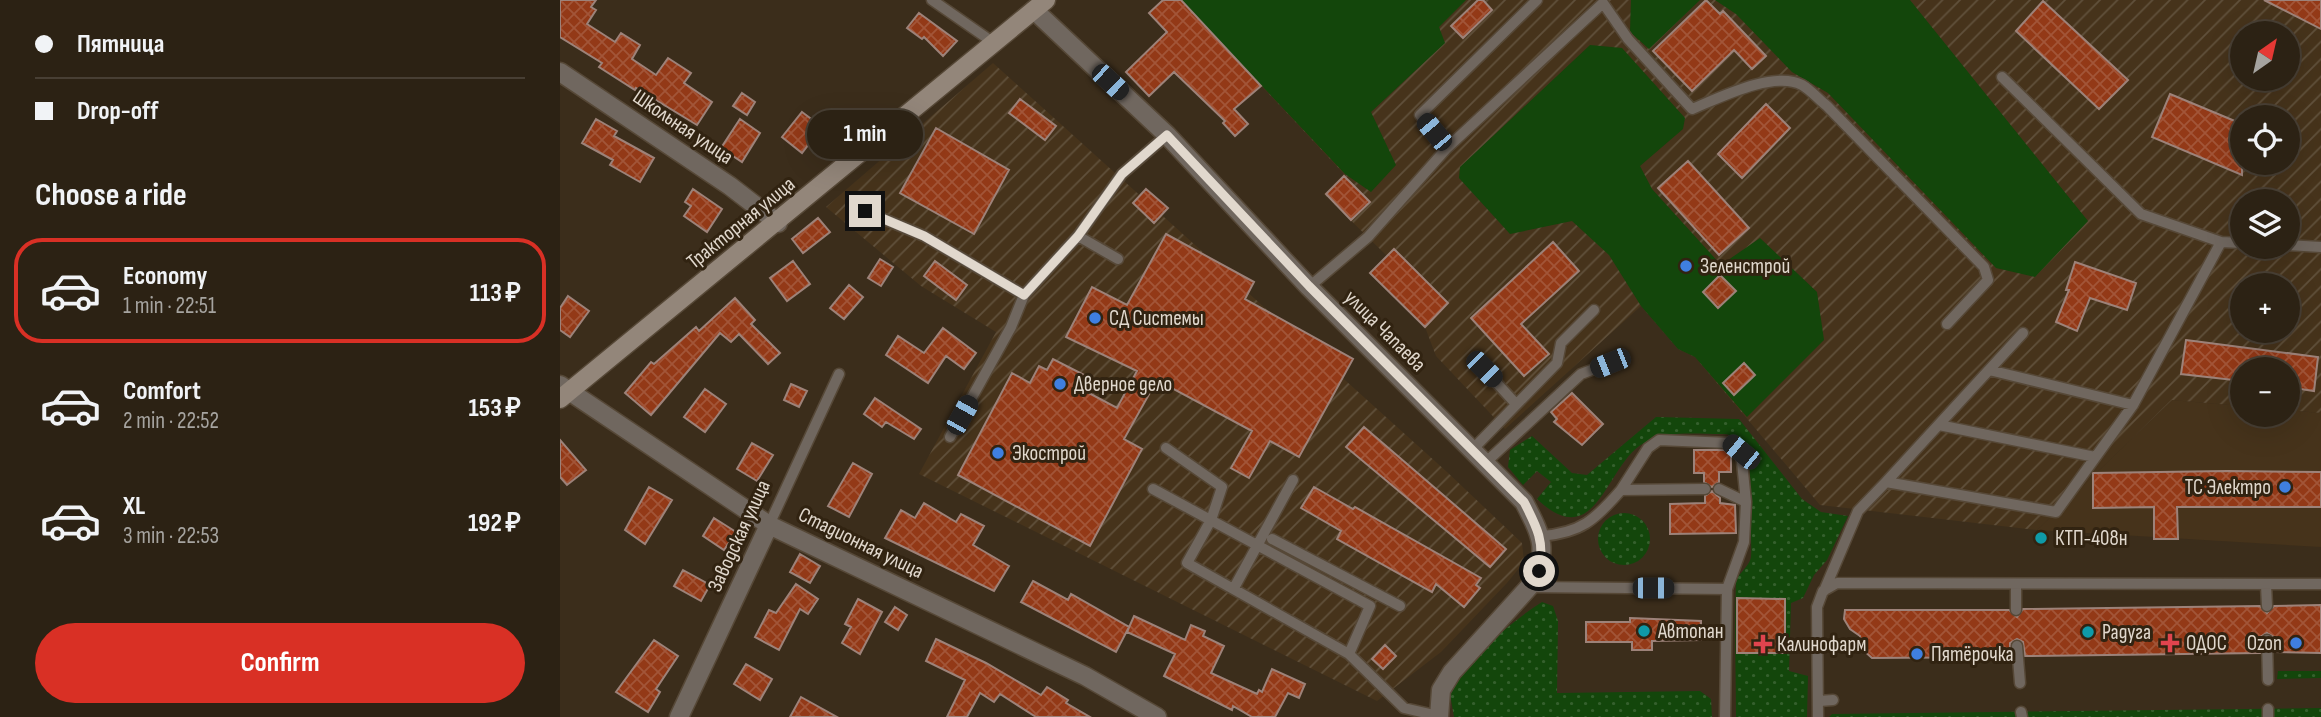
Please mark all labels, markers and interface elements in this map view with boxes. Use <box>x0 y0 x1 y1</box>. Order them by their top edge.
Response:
north arrow <box>2230 21 2300 91</box>
map controls <box>2230 21 2300 427</box>
text: Пятница <box>77 29 164 60</box>
car <box>1088 60 1133 104</box>
street label: Школьная улица <box>628 84 738 170</box>
text: Drop-off <box>77 96 158 127</box>
button: locate <box>2230 105 2300 175</box>
car <box>1413 109 1456 155</box>
callout: 1 min <box>807 110 923 158</box>
text: 1 min <box>844 120 886 148</box>
street label: Тракторная улица <box>682 172 800 274</box>
text: Choose a ride <box>35 176 187 215</box>
button: layers <box>2230 189 2300 259</box>
route end <box>849 195 881 227</box>
place label: Зеленстрой <box>1700 254 1790 279</box>
marker: Зеленстрой <box>1678 258 1694 274</box>
icon: car <box>39 259 102 322</box>
text: Economy <box>123 261 207 292</box>
button: + <box>2230 273 2300 343</box>
text: 113 ₽ <box>470 278 521 309</box>
street label: улица Чапаева <box>1339 285 1431 377</box>
text: 1 min · 22:51 <box>123 292 216 320</box>
place label: СД Системы <box>1109 306 1204 331</box>
marker: СД Системы <box>1087 310 1103 326</box>
car <box>1587 345 1634 381</box>
car <box>1462 347 1507 391</box>
button: − <box>2230 357 2300 427</box>
place label: Дверное дело <box>1074 372 1172 397</box>
icon: car <box>39 374 102 437</box>
text: Comfort <box>123 376 201 407</box>
marker: Дверное дело <box>1052 376 1068 392</box>
car <box>943 392 982 438</box>
text: 153 ₽ <box>469 393 521 424</box>
text: 2 min · 22:52 <box>123 407 219 435</box>
car <box>1719 431 1764 473</box>
place label: Экострой <box>1012 441 1086 466</box>
marker: Экострой <box>990 445 1006 461</box>
place label: ТС Электро <box>2185 475 2271 500</box>
street label: Заводская улица <box>702 476 776 596</box>
marker: ТС Электро <box>2277 479 2293 495</box>
icon: car <box>39 489 102 552</box>
text: XL <box>123 491 145 522</box>
street label: Стадионная улица <box>794 502 928 584</box>
text: 192 ₽ <box>468 508 521 539</box>
text: 3 min · 22:53 <box>123 522 219 550</box>
place label: КТП-408н <box>2055 526 2127 551</box>
marker: КТП-408н <box>2033 530 2049 546</box>
route start <box>1523 555 1555 587</box>
car <box>1633 578 1675 599</box>
place label: Автопан <box>1657 619 1724 644</box>
place label: Радуга <box>2102 620 2151 645</box>
button: Confirm <box>35 623 525 703</box>
marker: Автопан <box>1636 623 1652 639</box>
marker: Радуга <box>2080 624 2096 640</box>
place label: ОДОС <box>2186 631 2227 656</box>
place label: Ozon <box>2247 631 2282 656</box>
place label: Калинофарм <box>1777 632 1866 657</box>
marker: ОДОС <box>2160 633 2180 653</box>
marker: Ozon <box>2288 635 2304 651</box>
marker: Калинофарм <box>1755 636 1771 652</box>
place label: Пятёрочка <box>1931 642 2014 667</box>
marker: Пятёрочка <box>1909 646 1925 662</box>

